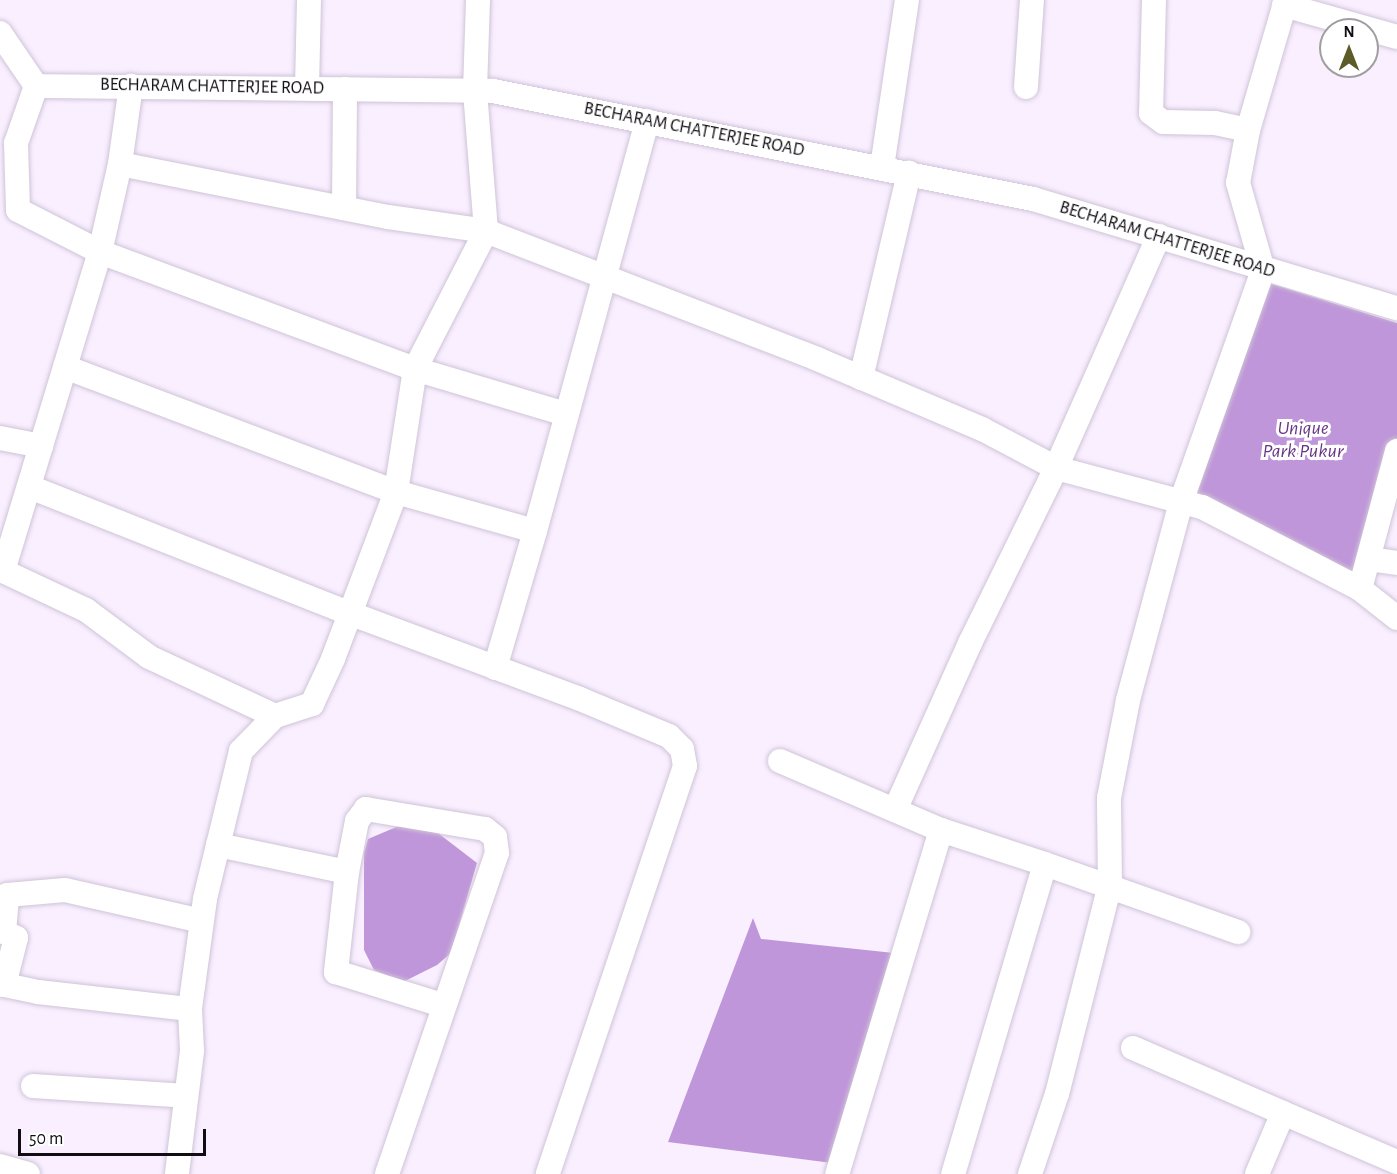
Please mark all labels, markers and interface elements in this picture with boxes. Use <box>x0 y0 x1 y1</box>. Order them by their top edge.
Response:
north arrow <box>1319 18 1379 78</box>
text: N <box>1343 24 1355 40</box>
street label: BECHARAM CHATTERJEE ROAD <box>100 74 324 100</box>
street label: BECHARAM CHATTERJEE ROAD <box>582 98 806 162</box>
street label: BECHARAM CHATTERJEE ROAD <box>1057 197 1277 283</box>
water label: Unique Park Pukur <box>1263 416 1343 463</box>
scale bar <box>21 1117 208 1155</box>
text: 50 m <box>29 1130 63 1148</box>

